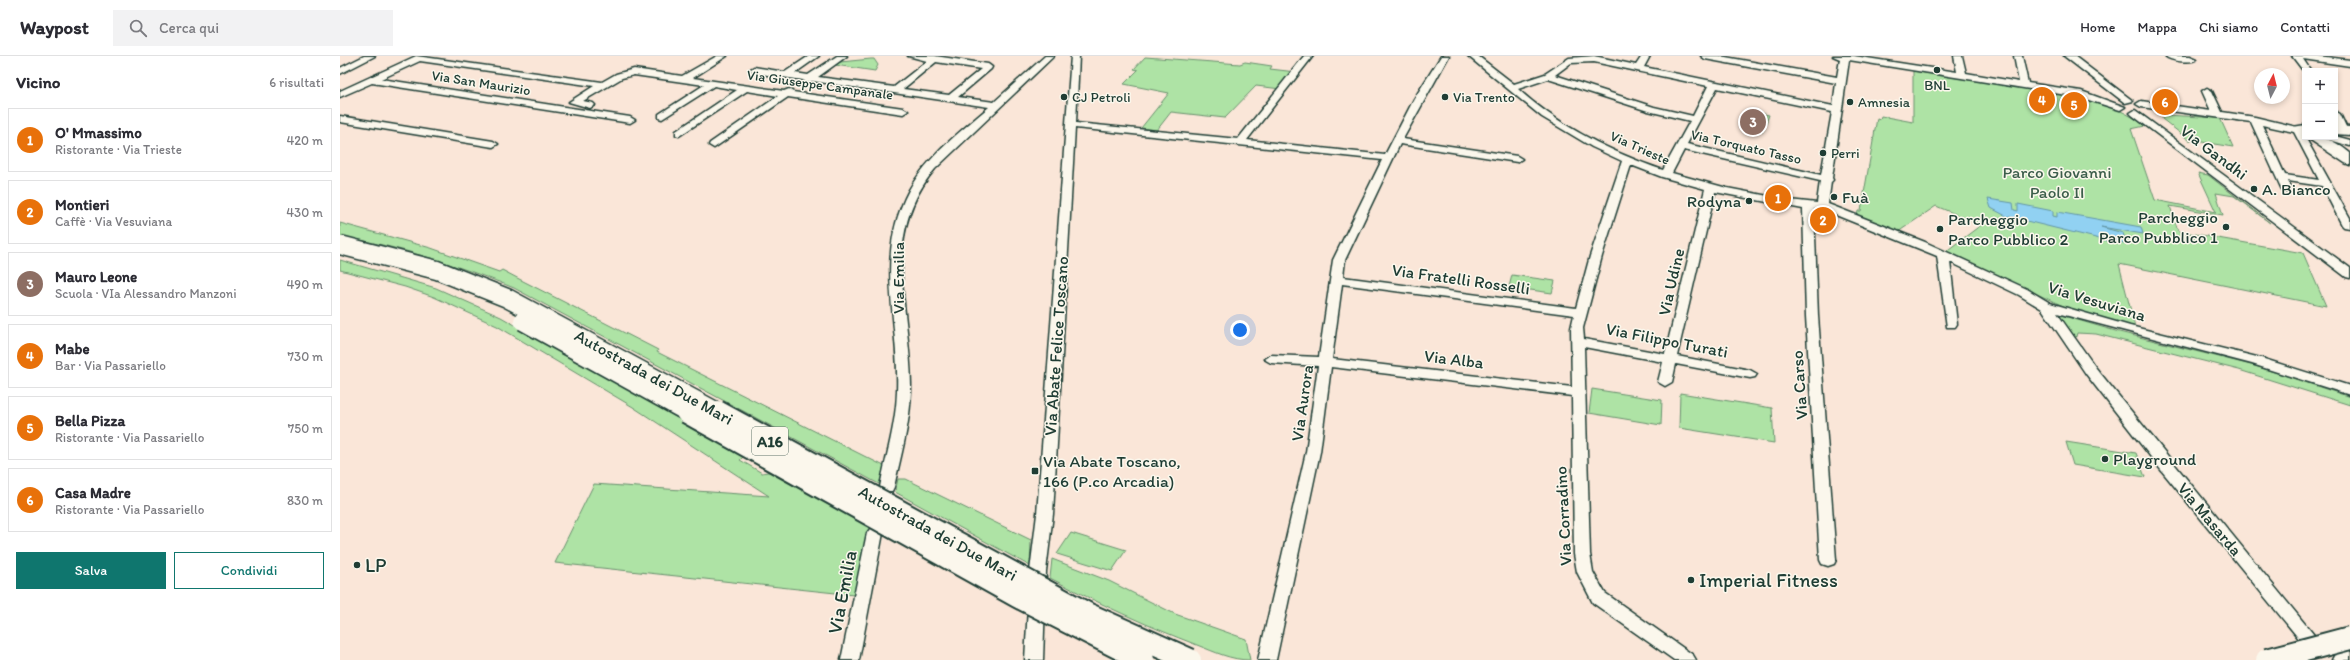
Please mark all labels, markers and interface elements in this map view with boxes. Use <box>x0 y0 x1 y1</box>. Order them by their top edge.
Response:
search box <box>113 10 393 46</box>
text: Waypost <box>20 16 89 39</box>
icon: search <box>127 17 149 39</box>
text: Cerca qui <box>159 19 219 37</box>
text: Home <box>2080 19 2115 36</box>
text: Mappa <box>2137 19 2177 36</box>
text: Chi siamo <box>2199 19 2258 36</box>
text: Contatti <box>2280 19 2330 36</box>
marker: BNL <box>1932 65 1942 75</box>
street label: Via Giuseppe Campanale <box>746 66 895 104</box>
street label: Via San Maurizio <box>430 67 532 99</box>
north arrow <box>2254 68 2290 104</box>
map controls <box>2302 68 2338 140</box>
button: + <box>2302 68 2338 104</box>
text: Vicino <box>16 72 60 92</box>
text: 6 risultati <box>269 75 324 90</box>
place label: BNL <box>1924 77 1950 94</box>
pin: 4 <box>2029 85 2055 115</box>
pin: 6 <box>2152 87 2178 117</box>
place label: CJ Petroli <box>1072 89 1131 106</box>
place label: Via Trento <box>1453 89 1515 106</box>
pin: 5 <box>2061 90 2087 120</box>
marker: CJ Petroli <box>1059 92 1069 102</box>
marker: Via Trento <box>1440 92 1450 102</box>
place label: Amnesia <box>1858 94 1911 111</box>
marker: Amnesia <box>1845 97 1855 107</box>
button: − <box>2302 104 2338 140</box>
pin: 3 <box>1740 107 1766 137</box>
street label: Via Gandhi <box>2176 120 2252 184</box>
text: O' Mmassimo <box>55 124 142 142</box>
street label: Via Torquato Tasso <box>1689 126 1803 168</box>
street label: Via Trieste <box>1607 127 1673 169</box>
text: 1 <box>27 133 33 148</box>
text: 420 m <box>286 133 323 148</box>
text: Ristorante · Via Trieste <box>55 142 182 157</box>
place label: Perri <box>1831 145 1860 162</box>
marker: Perri <box>1818 148 1828 158</box>
park label: Parco Giovanni Paolo II <box>2003 162 2111 202</box>
place label: A. Bianco <box>2262 179 2331 199</box>
pin: 1 <box>1765 183 1791 213</box>
marker: A. Bianco <box>2249 184 2259 194</box>
place label: Fuà <box>1842 187 1869 207</box>
place label: Rodyna <box>1687 191 1741 211</box>
marker: Fuà <box>1829 192 1839 202</box>
text: Montieri <box>55 196 109 214</box>
marker: Rodyna <box>1744 196 1754 206</box>
text: 2 <box>27 205 33 220</box>
text: 430 m <box>286 205 323 220</box>
pin: 2 <box>1810 205 1836 235</box>
place label: Parcheggio Parco Pubblico 1 <box>2099 207 2218 247</box>
place label: Parcheggio Parco Pubblico 2 <box>1948 209 2068 249</box>
text: Caffè · Via Vesuviana <box>55 214 172 229</box>
marker: Parcheggio Parco Pubblico 1 <box>2221 222 2231 232</box>
marker: Parcheggio Parco Pubblico 2 <box>1935 224 1945 234</box>
street label: Via Emilia <box>888 242 908 314</box>
street label: Via Udine <box>1654 246 1688 318</box>
street label: Via Abate Felice Toscano <box>1040 256 1072 436</box>
street label: Via Fratelli Rosselli <box>1391 259 1531 299</box>
text: Mauro Leone <box>55 268 137 286</box>
text: 3 <box>26 277 34 292</box>
text: 490 m <box>287 277 323 292</box>
street label: Via Vesuviana <box>2046 277 2148 325</box>
text: Scuola · VIa Alessandro Manzoni <box>55 286 237 301</box>
street label: Via Filippo Turati <box>1604 318 1730 362</box>
your location <box>1230 320 1250 340</box>
street label: Autostrada dei Due Mari <box>571 325 737 429</box>
text: Mabe <box>55 340 90 358</box>
street label: Via Alba <box>1423 345 1485 373</box>
text: 4 <box>26 349 34 364</box>
text: 730 m <box>288 349 323 364</box>
street label: Via Carso <box>1787 350 1811 420</box>
text: Bar · Via Passariello <box>55 358 166 373</box>
street label: Via Aurora <box>1287 363 1317 443</box>
text: Bella Pizza <box>55 412 125 430</box>
text: 5 <box>27 421 33 436</box>
text: 750 m <box>288 421 323 436</box>
road number: A16 <box>752 427 788 455</box>
text: Ristorante · Via Passariello <box>55 430 204 445</box>
place label: Playground <box>2113 449 2197 469</box>
place label: Via Abate Toscano, 166 (P.co Arcadia) <box>1043 451 1181 491</box>
marker: Playground <box>2100 454 2110 464</box>
marker: Via Abate Toscano, 166 (P.co Arcadia) <box>1030 466 1040 476</box>
street label: Via Corradino <box>1550 466 1576 566</box>
street label: Via Masarda <box>2174 478 2246 560</box>
street label: Autostrada dei Due Mari <box>855 481 1021 585</box>
text: Casa Madre <box>55 484 131 502</box>
text: 6 <box>27 493 33 508</box>
text: 830 m <box>287 493 323 508</box>
text: Ristorante · Via Passariello <box>55 502 204 517</box>
street label: Via Emilia <box>822 548 862 636</box>
button: Salva <box>16 552 166 589</box>
button: Condividi <box>174 552 324 589</box>
place label: LP <box>365 553 387 577</box>
marker: LP <box>352 560 362 570</box>
place label: Imperial Fitness <box>1699 568 1838 592</box>
marker: Imperial Fitness <box>1686 575 1696 585</box>

